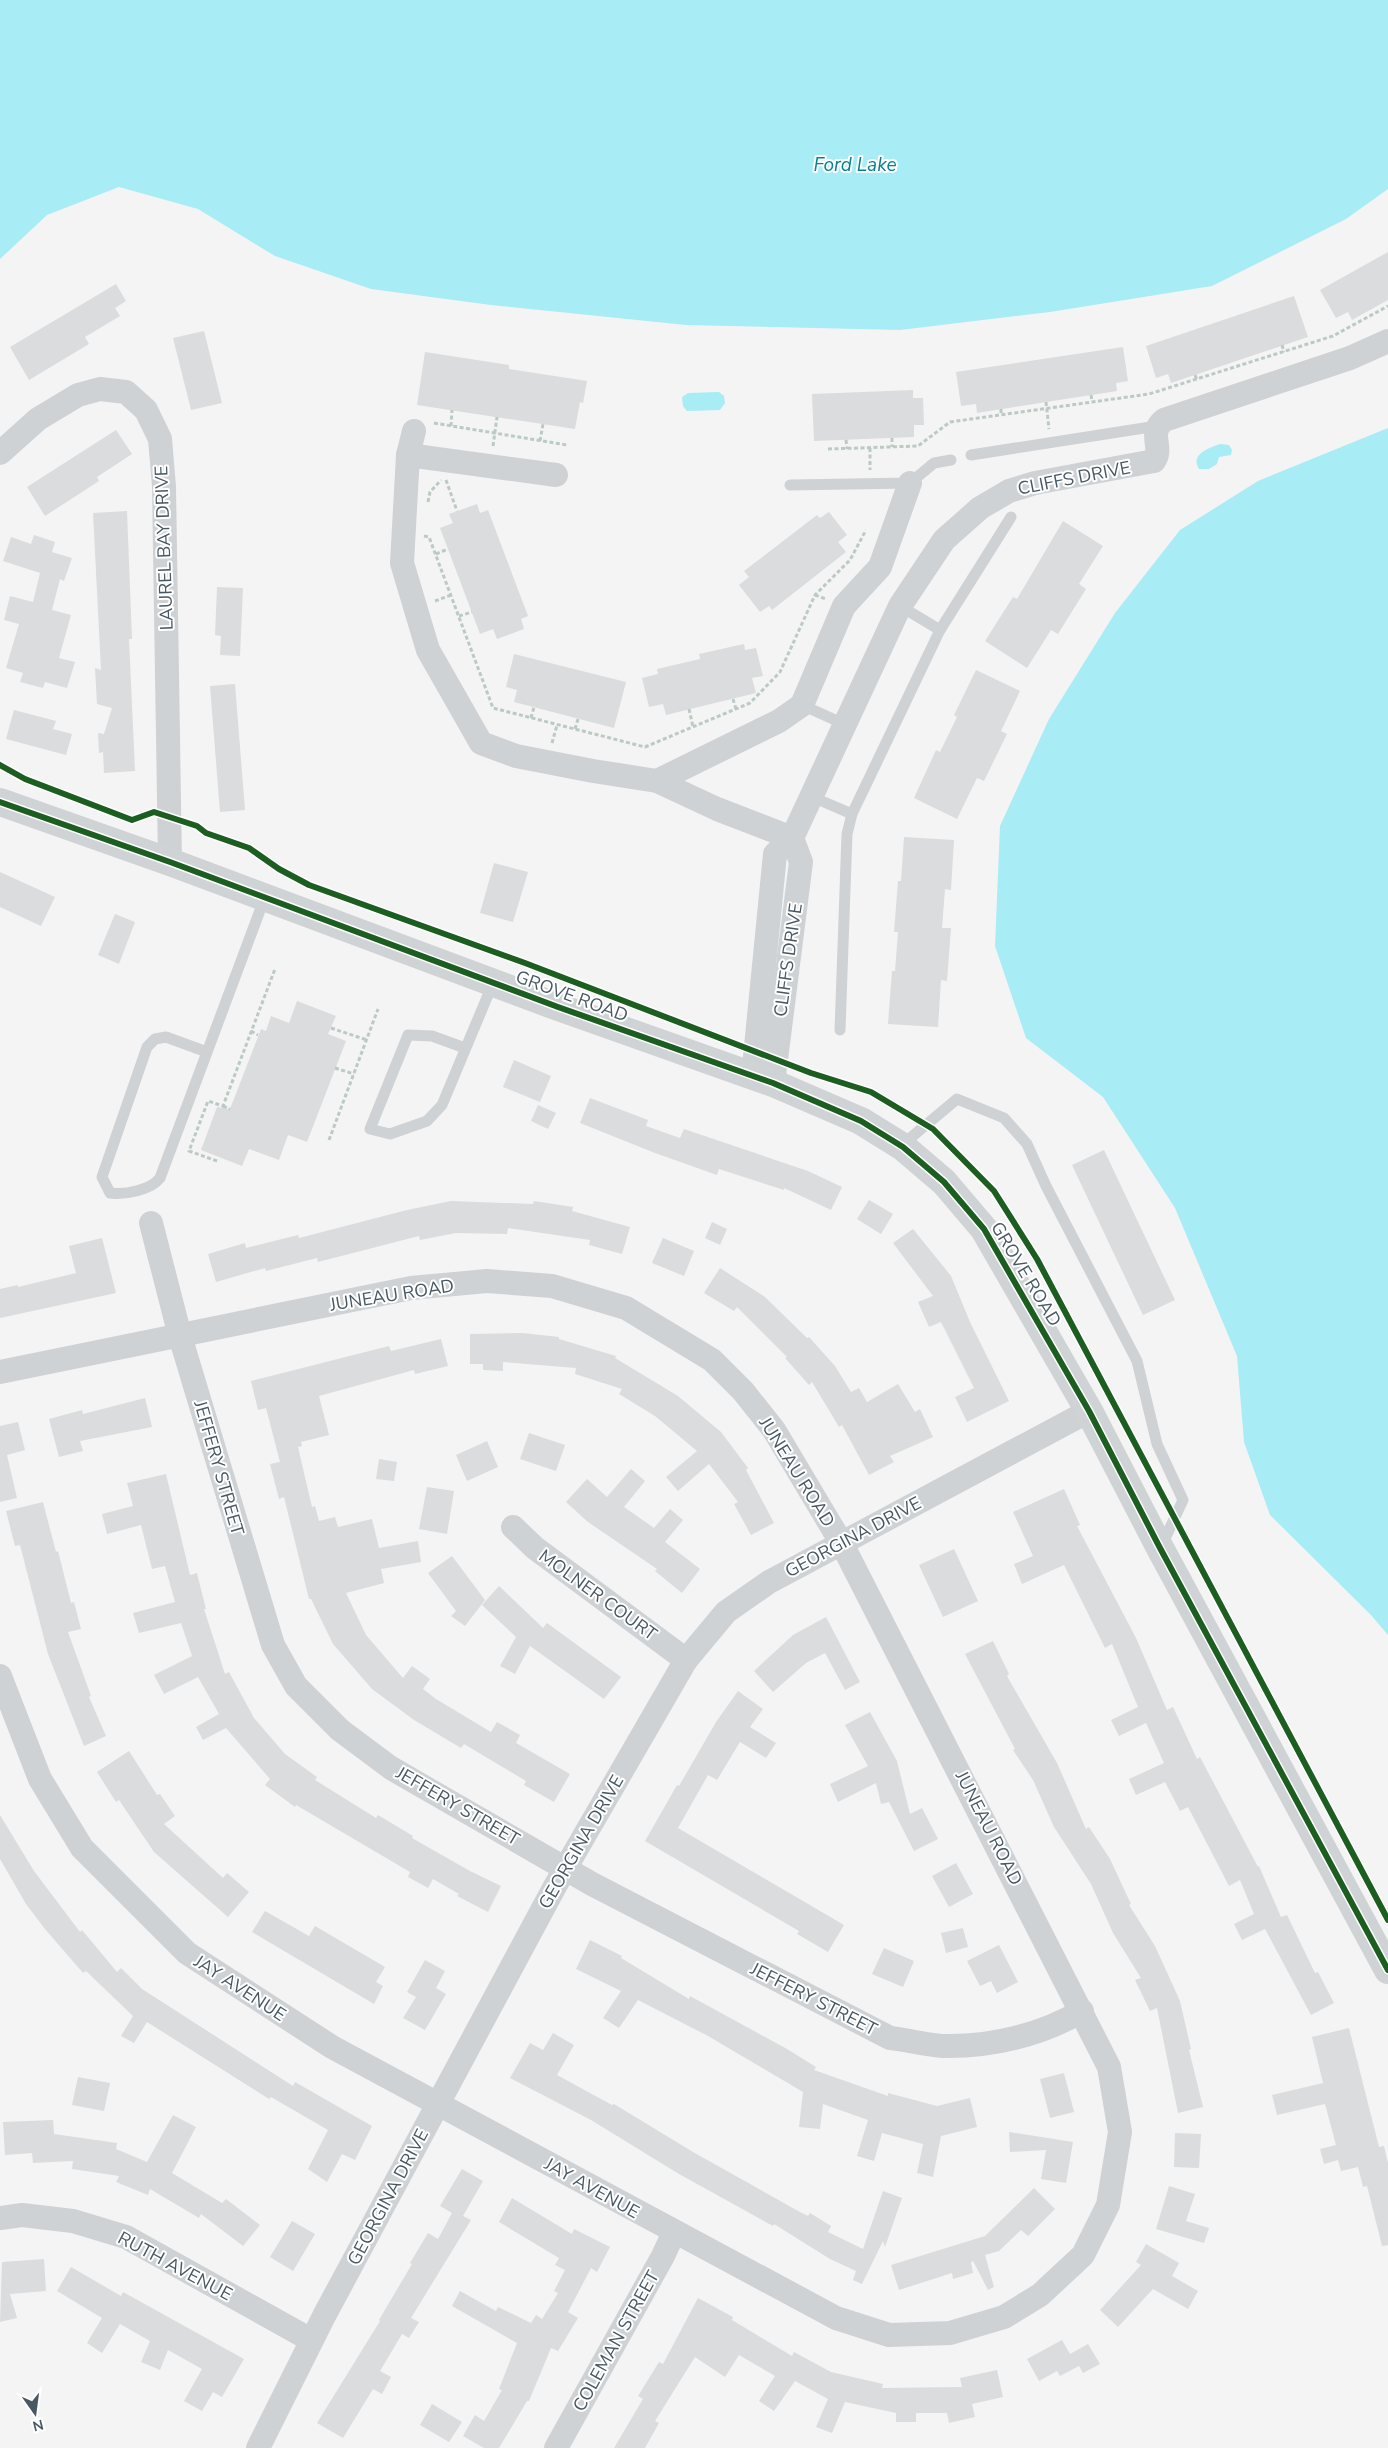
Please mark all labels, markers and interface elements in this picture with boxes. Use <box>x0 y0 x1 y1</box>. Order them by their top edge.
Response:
water label: Ford Lake <box>813 152 897 178</box>
street label: CLIFFS DRIVE <box>1016 455 1132 501</box>
street label: LAUREL BAY DRIVE <box>149 465 179 631</box>
street label: CLIFFS DRIVE <box>768 902 808 1018</box>
street label: GROVE ROAD <box>512 965 632 1027</box>
street label: GROVE ROAD <box>985 1217 1067 1331</box>
street label: JUNEAU ROAD <box>327 1273 456 1317</box>
street label: JEFFERY STREET <box>188 1397 250 1538</box>
street label: JUNEAU ROAD <box>753 1412 840 1531</box>
street label: GEORGINA DRIVE <box>781 1491 925 1583</box>
street label: MOLNER COURT <box>534 1544 662 1646</box>
street label: JEFFERY STREET <box>391 1760 524 1851</box>
street label: JUNEAU ROAD <box>949 1766 1028 1889</box>
street label: GEORGINA DRIVE <box>533 1771 629 1913</box>
street label: JAY AVENUE <box>189 1949 291 2027</box>
street label: JEFFERY STREET <box>746 1956 882 2041</box>
street label: GEORGINA DRIVE <box>342 2125 434 2269</box>
street label: JAY AVENUE <box>539 2152 644 2224</box>
street label: RUTH AVENUE <box>114 2226 236 2306</box>
street label: COLEMAN STREET <box>567 2266 665 2416</box>
north arrow <box>10 2388 60 2438</box>
text: N <box>31 2415 45 2436</box>

